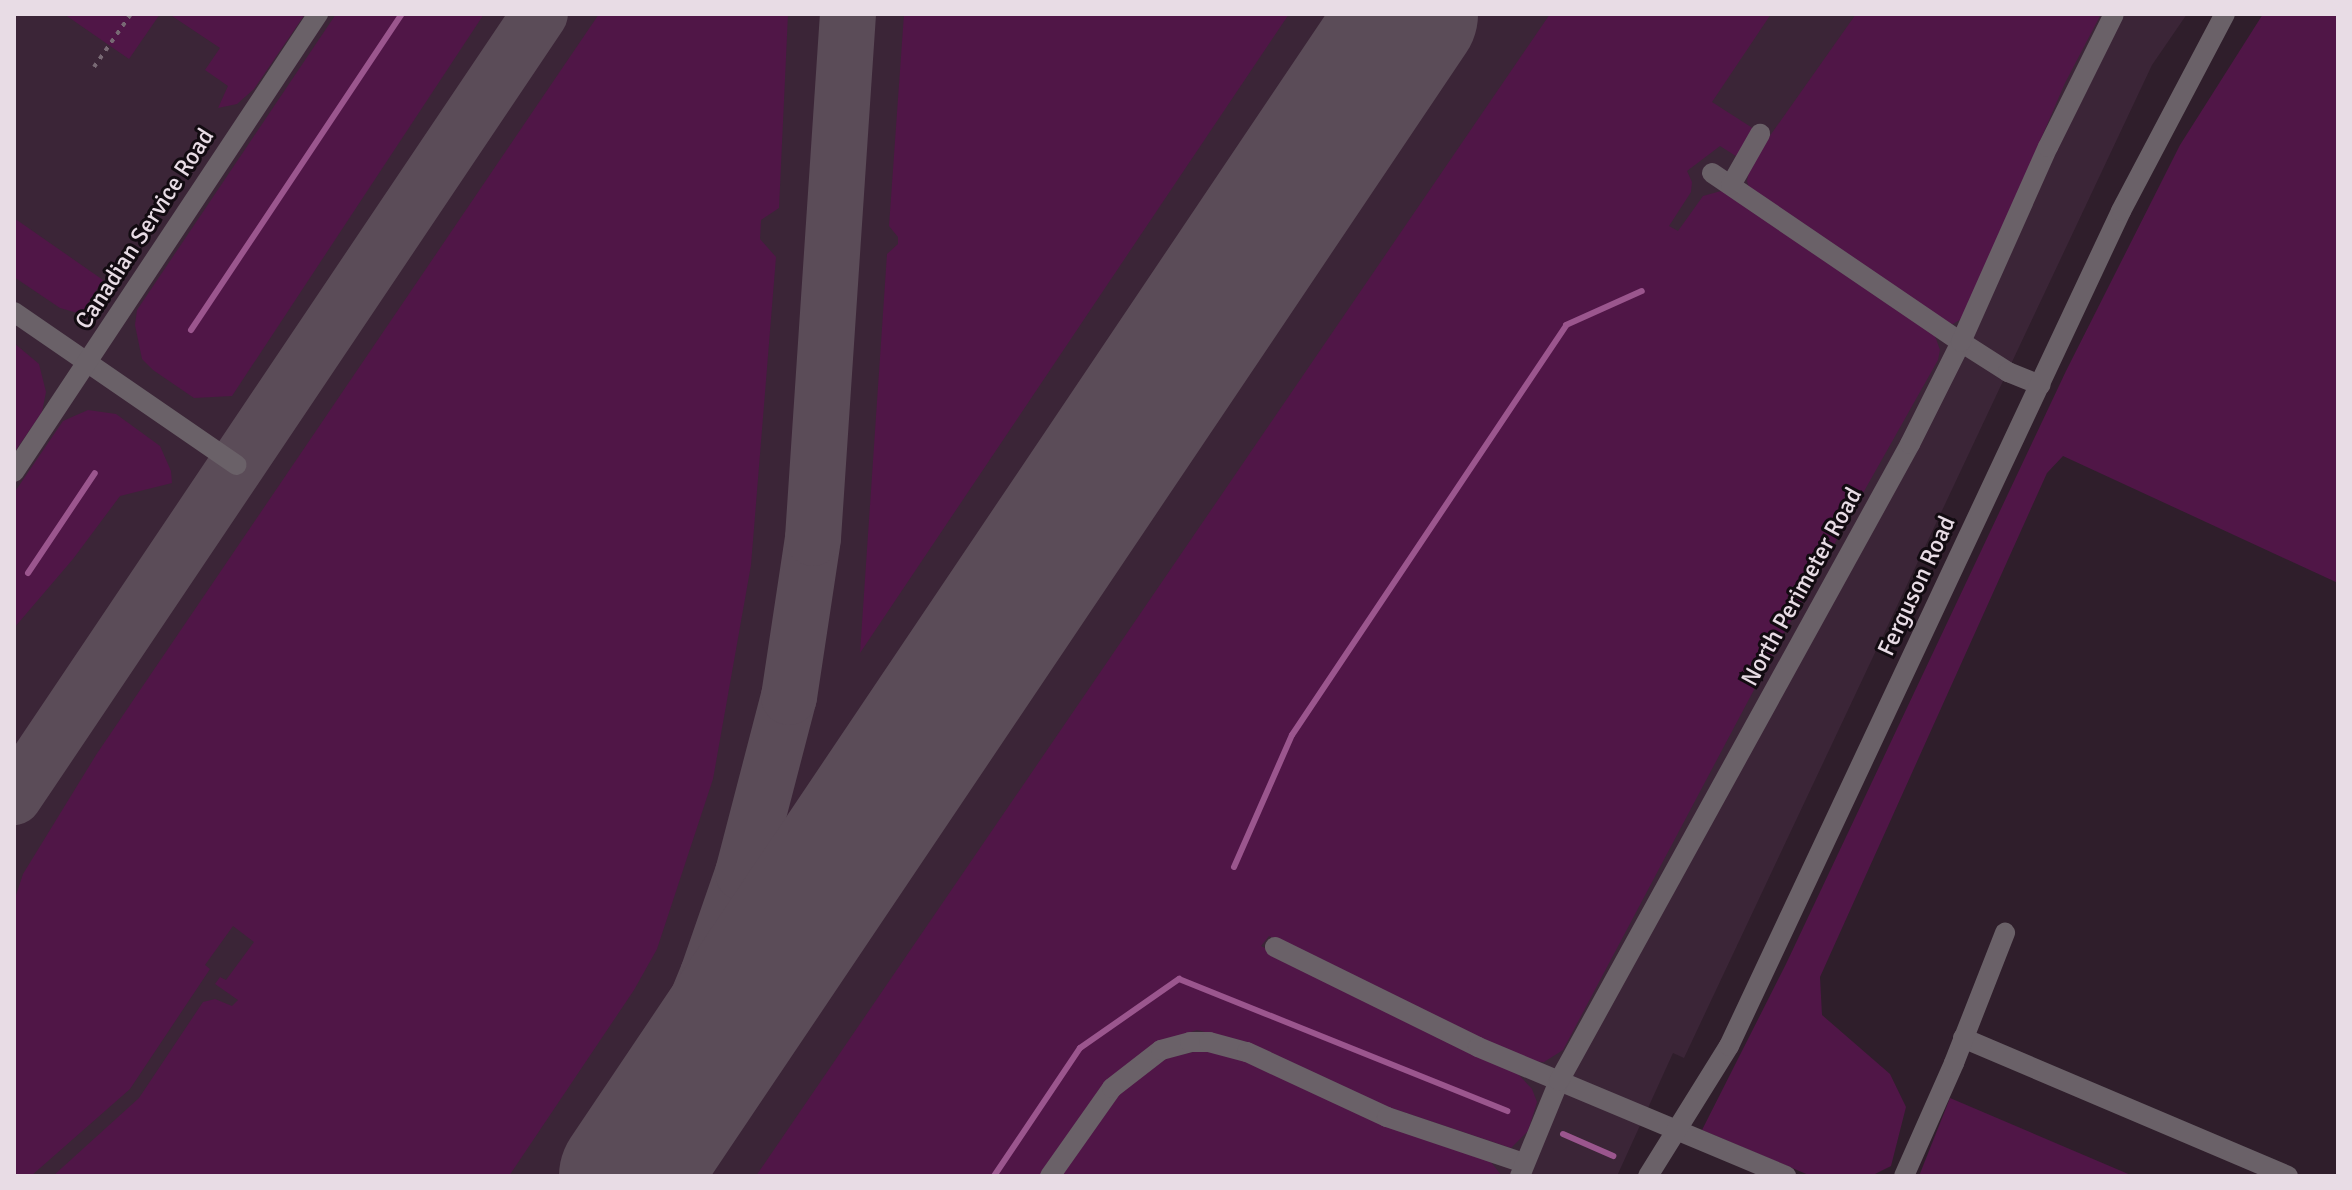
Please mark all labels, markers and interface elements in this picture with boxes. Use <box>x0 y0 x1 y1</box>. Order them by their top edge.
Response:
street label: Canadian Service Road <box>69 123 221 335</box>
street label: North Perimeter Road <box>1735 483 1869 691</box>
street label: Ferguson Road <box>1872 512 1962 660</box>

